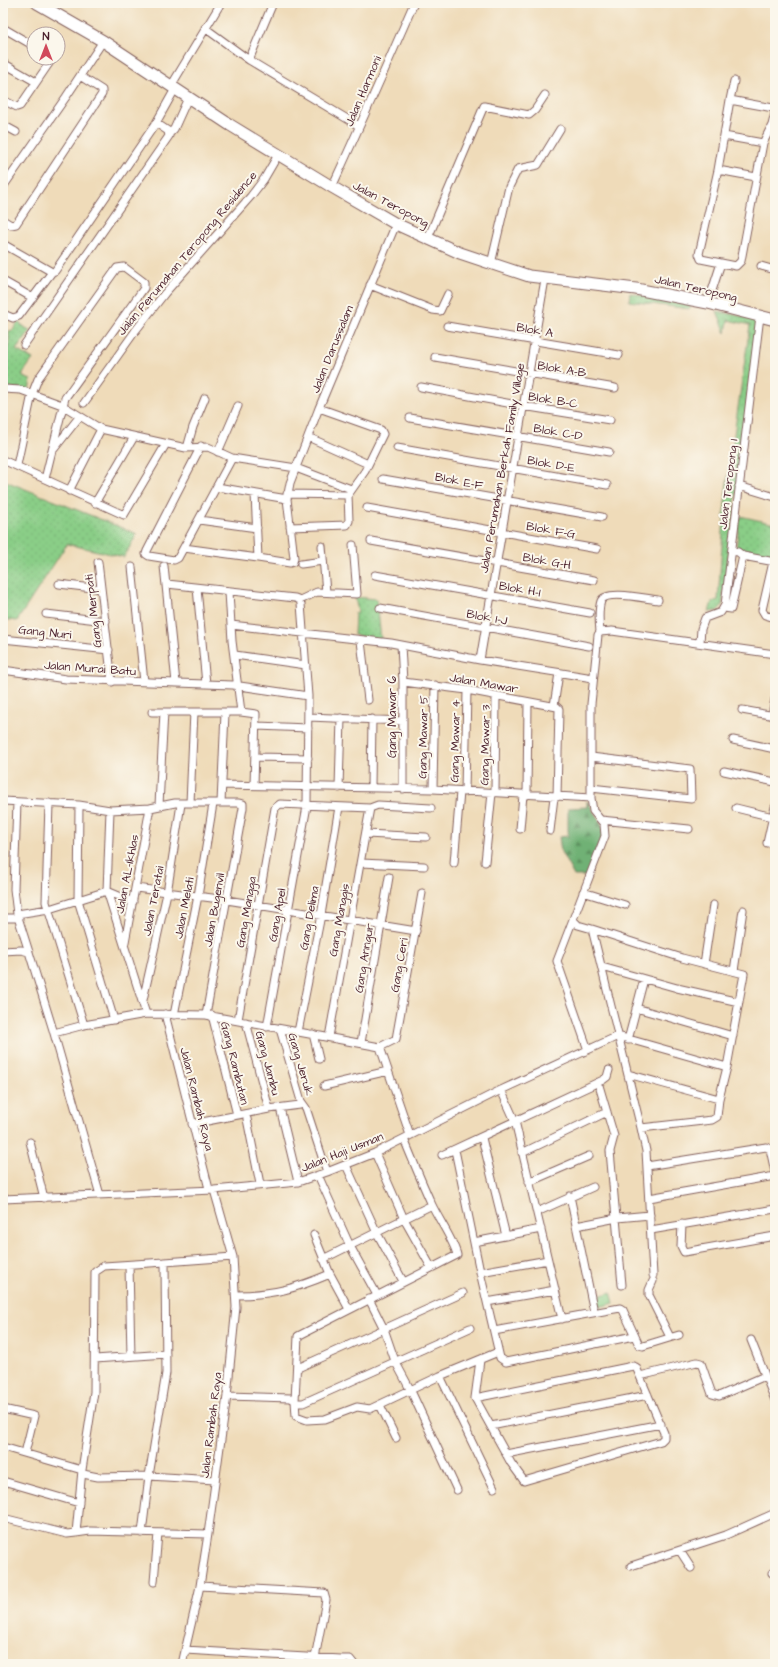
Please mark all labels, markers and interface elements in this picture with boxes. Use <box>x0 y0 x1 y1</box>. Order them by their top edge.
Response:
north arrow <box>26 26 66 66</box>
text: N <box>43 29 50 44</box>
street label: Jalan Harmoni <box>341 53 386 129</box>
street label: Jalan Perumahan Teropong Residence <box>113 167 262 340</box>
street label: Jalan Teropong <box>349 177 432 233</box>
street label: Jalan Teropong <box>653 271 739 307</box>
street label: Jalan Darussalam <box>307 302 358 396</box>
street label: Blok A <box>515 319 555 342</box>
street label: Blok A-B <box>536 357 588 382</box>
street label: Jalan Perumahan Berkah Family Village <box>476 361 530 575</box>
street label: Blok B-C <box>527 388 579 413</box>
street label: Blok C-D <box>532 420 584 445</box>
street label: Jalan Teropong 1 <box>715 438 743 530</box>
street label: Blok D-E <box>526 452 576 477</box>
street label: Blok E-F <box>433 469 485 495</box>
street label: Blok F-G <box>525 518 578 543</box>
street label: Blok G-H <box>521 549 572 574</box>
street label: Gang Merpati <box>81 573 107 649</box>
street label: Blok H-I <box>498 577 542 602</box>
street label: Blok I-J <box>465 606 509 630</box>
street label: Gang Nuri <box>17 621 73 645</box>
street label: Jalan Murai Batu <box>43 657 137 680</box>
street label: Jalan Mawar <box>448 669 520 698</box>
street label: Gang Mawar 6 <box>384 675 402 758</box>
street label: Gang Mawar 5 <box>414 695 434 779</box>
street label: Gang Mawar 4 <box>446 699 466 783</box>
street label: Gang Mawar 3 <box>476 704 496 786</box>
street label: Jalan AL-Ikhlas <box>112 833 143 915</box>
street label: Jalan Teratai <box>138 865 169 937</box>
street label: Jalan Bugenvil <box>200 872 230 948</box>
street label: Gang Mangga <box>232 875 262 949</box>
street label: Jalan Melati <box>170 876 199 940</box>
street label: Gang Manggis <box>325 882 355 958</box>
street label: Gang Delima <box>295 885 324 952</box>
street label: Gang Apel <box>264 887 292 943</box>
street label: Gang Anngur <box>351 922 379 994</box>
street label: Gang Ceri <box>386 936 414 994</box>
street label: Gang Rambutan <box>215 1020 253 1107</box>
street label: Gang Jambu <box>250 1029 284 1097</box>
street label: Gang Jeruk <box>283 1031 318 1098</box>
street label: Jalan Rambah Raya <box>174 1046 218 1153</box>
street label: Jalan Haji Usman <box>298 1128 386 1177</box>
street label: Jalan Rambah Raya <box>197 1371 227 1479</box>

